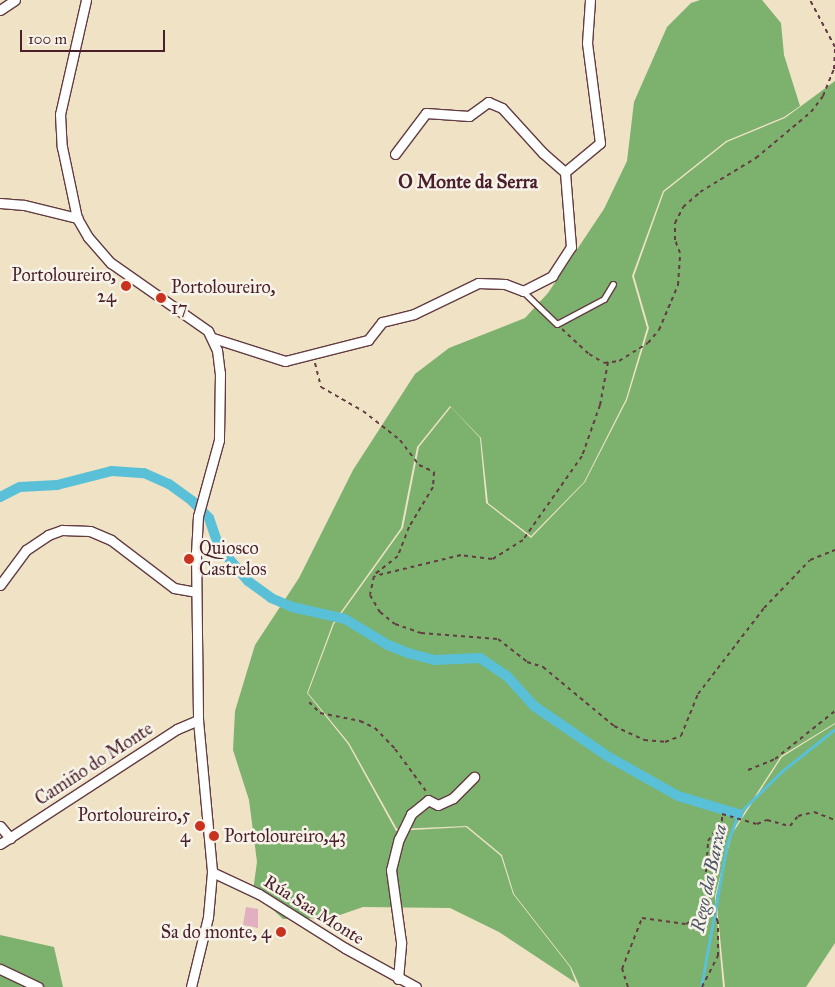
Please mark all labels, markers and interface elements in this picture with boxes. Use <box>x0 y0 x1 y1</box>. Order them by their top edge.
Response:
scale bar <box>22 20 168 52</box>
text: 100 m <box>28 30 67 48</box>
district label: O Monte da Serra <box>398 171 538 193</box>
place label: Portoloureiro, 24 <box>12 265 116 308</box>
place label: Portoloureiro, 17 <box>171 277 275 320</box>
marker: Portoloureiro, 24 <box>120 280 132 292</box>
marker: Portoloureiro, 17 <box>155 292 167 304</box>
place label: Quiosco Castrelos <box>199 538 266 580</box>
marker: Quiosco Castrelos <box>183 553 195 565</box>
street label: Camiño do Monte <box>31 718 157 810</box>
place label: Portoloureiro,5 4 <box>77 805 190 848</box>
marker: Portoloureiro,5 4 <box>194 820 206 832</box>
water label: Rego da Barxa <box>686 822 732 934</box>
place label: Portoloureiro,43 <box>224 825 346 847</box>
marker: Portoloureiro,43 <box>208 830 220 842</box>
street label: Rúa Saa Monte <box>260 871 368 949</box>
place label: Sa do monte, 4 <box>161 921 271 943</box>
marker: Sa do monte, 4 <box>275 926 287 938</box>

